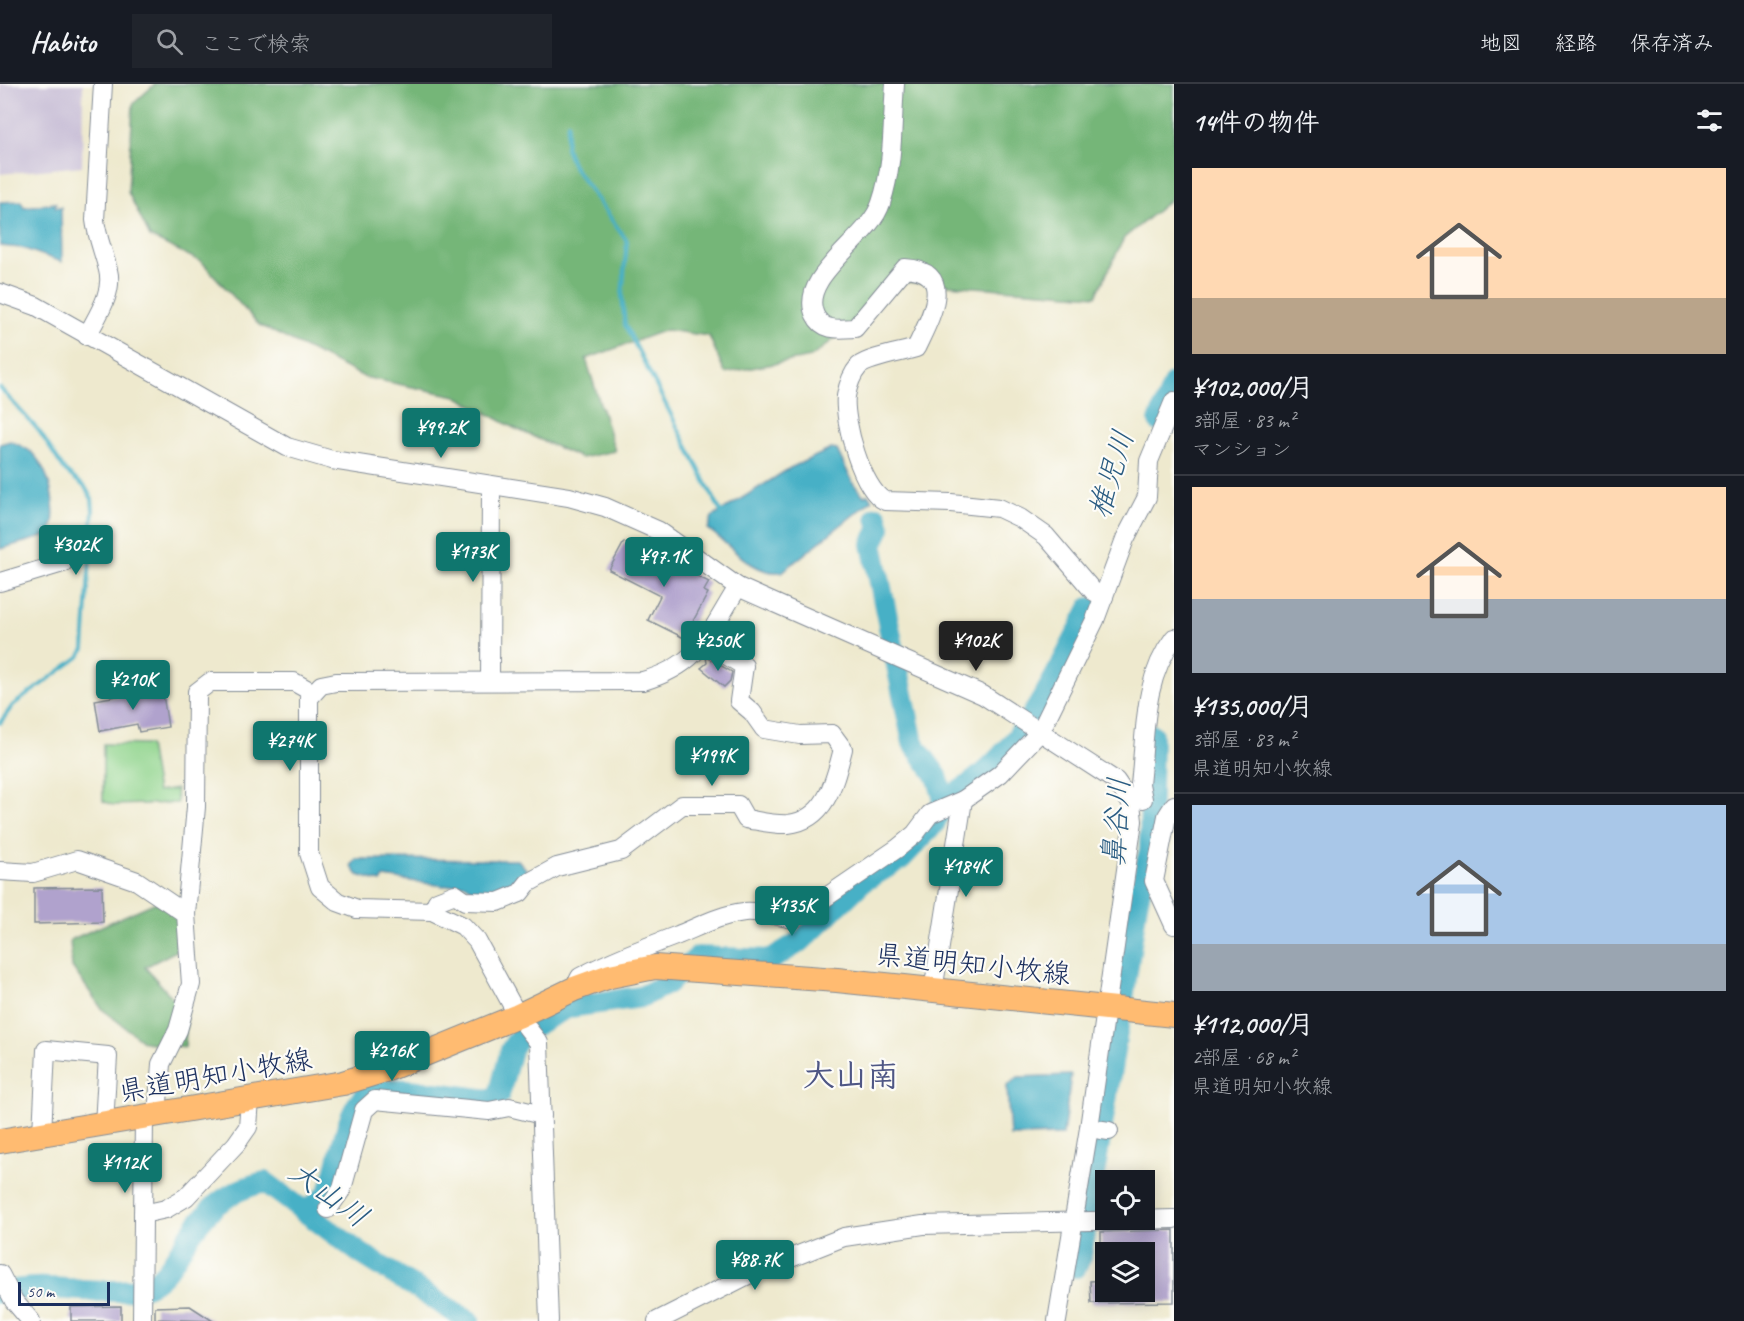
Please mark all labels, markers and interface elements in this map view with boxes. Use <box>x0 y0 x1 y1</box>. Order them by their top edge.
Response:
search box <box>132 14 552 68</box>
text: Habito <box>30 24 96 59</box>
icon: search <box>153 25 186 58</box>
text: ここで検索 <box>201 30 311 58</box>
text: 地図 <box>1480 30 1522 56</box>
text: 経路 <box>1555 30 1597 56</box>
text: 保存済み <box>1630 30 1714 56</box>
icon: filters <box>1693 104 1726 137</box>
text: 14件の物件 <box>1192 106 1319 139</box>
icon: home <box>1405 207 1513 315</box>
text: ¥102,000/月 <box>1192 371 1314 404</box>
pin: ¥99.2K <box>392 408 490 459</box>
text: 3部屋 · 83 m² <box>1192 408 1295 433</box>
text: ¥99.2K <box>416 415 466 440</box>
water label: 椎児川 <box>1080 425 1142 523</box>
text: マンション <box>1192 437 1291 462</box>
pin: ¥302K <box>34 525 118 576</box>
icon: home <box>1405 526 1513 634</box>
text: ¥302K <box>53 532 99 557</box>
pin: ¥173K <box>431 532 515 583</box>
pin: ¥97.1K <box>615 537 713 588</box>
text: ¥173K <box>450 539 496 564</box>
text: ¥97.1K <box>639 544 689 569</box>
pin: ¥250K <box>676 621 760 672</box>
pin: ¥102K <box>934 621 1018 672</box>
text: ¥250K <box>695 628 741 653</box>
text: ¥102K <box>953 628 999 653</box>
pin: ¥210K <box>91 660 175 711</box>
text: ¥210K <box>110 667 156 692</box>
text: ¥135,000/月 <box>1192 690 1313 723</box>
pin: ¥274K <box>248 721 332 772</box>
text: 3部屋 · 83 m² <box>1192 727 1295 752</box>
text: ¥274K <box>267 728 313 753</box>
pin: ¥199K <box>670 736 754 787</box>
text: ¥199K <box>689 743 735 768</box>
text: 県道明知小牧線 <box>1192 756 1332 781</box>
water label: 鼻谷川 <box>1094 776 1138 868</box>
icon: home <box>1405 844 1513 952</box>
pin: ¥184K <box>924 847 1008 898</box>
text: ¥184K <box>943 854 989 879</box>
pin: ¥135K <box>750 886 834 937</box>
text: ¥135K <box>769 893 815 918</box>
street label: 県道明知小牧線 <box>874 936 1072 992</box>
text: ¥112,000/月 <box>1192 1008 1314 1041</box>
pin: ¥216K <box>350 1031 434 1082</box>
text: ¥216K <box>369 1038 415 1063</box>
street label: 県道明知小牧線 <box>115 1041 315 1109</box>
text: 2部屋 · 68 m² <box>1192 1045 1295 1070</box>
district label: 大山南 <box>803 1055 899 1096</box>
text: 県道明知小牧線 <box>1192 1074 1332 1099</box>
pin: ¥112K <box>83 1143 167 1194</box>
text: ¥112K <box>102 1150 148 1175</box>
water label: 大山川 <box>281 1152 377 1236</box>
map controls <box>1095 1170 1155 1302</box>
button: locate <box>1095 1170 1155 1230</box>
pin: ¥88.7K <box>706 1240 804 1291</box>
button: layers <box>1095 1242 1155 1302</box>
text: ¥88.7K <box>730 1247 780 1272</box>
scale bar <box>18 1279 110 1306</box>
text: 50 m <box>27 1282 54 1302</box>

